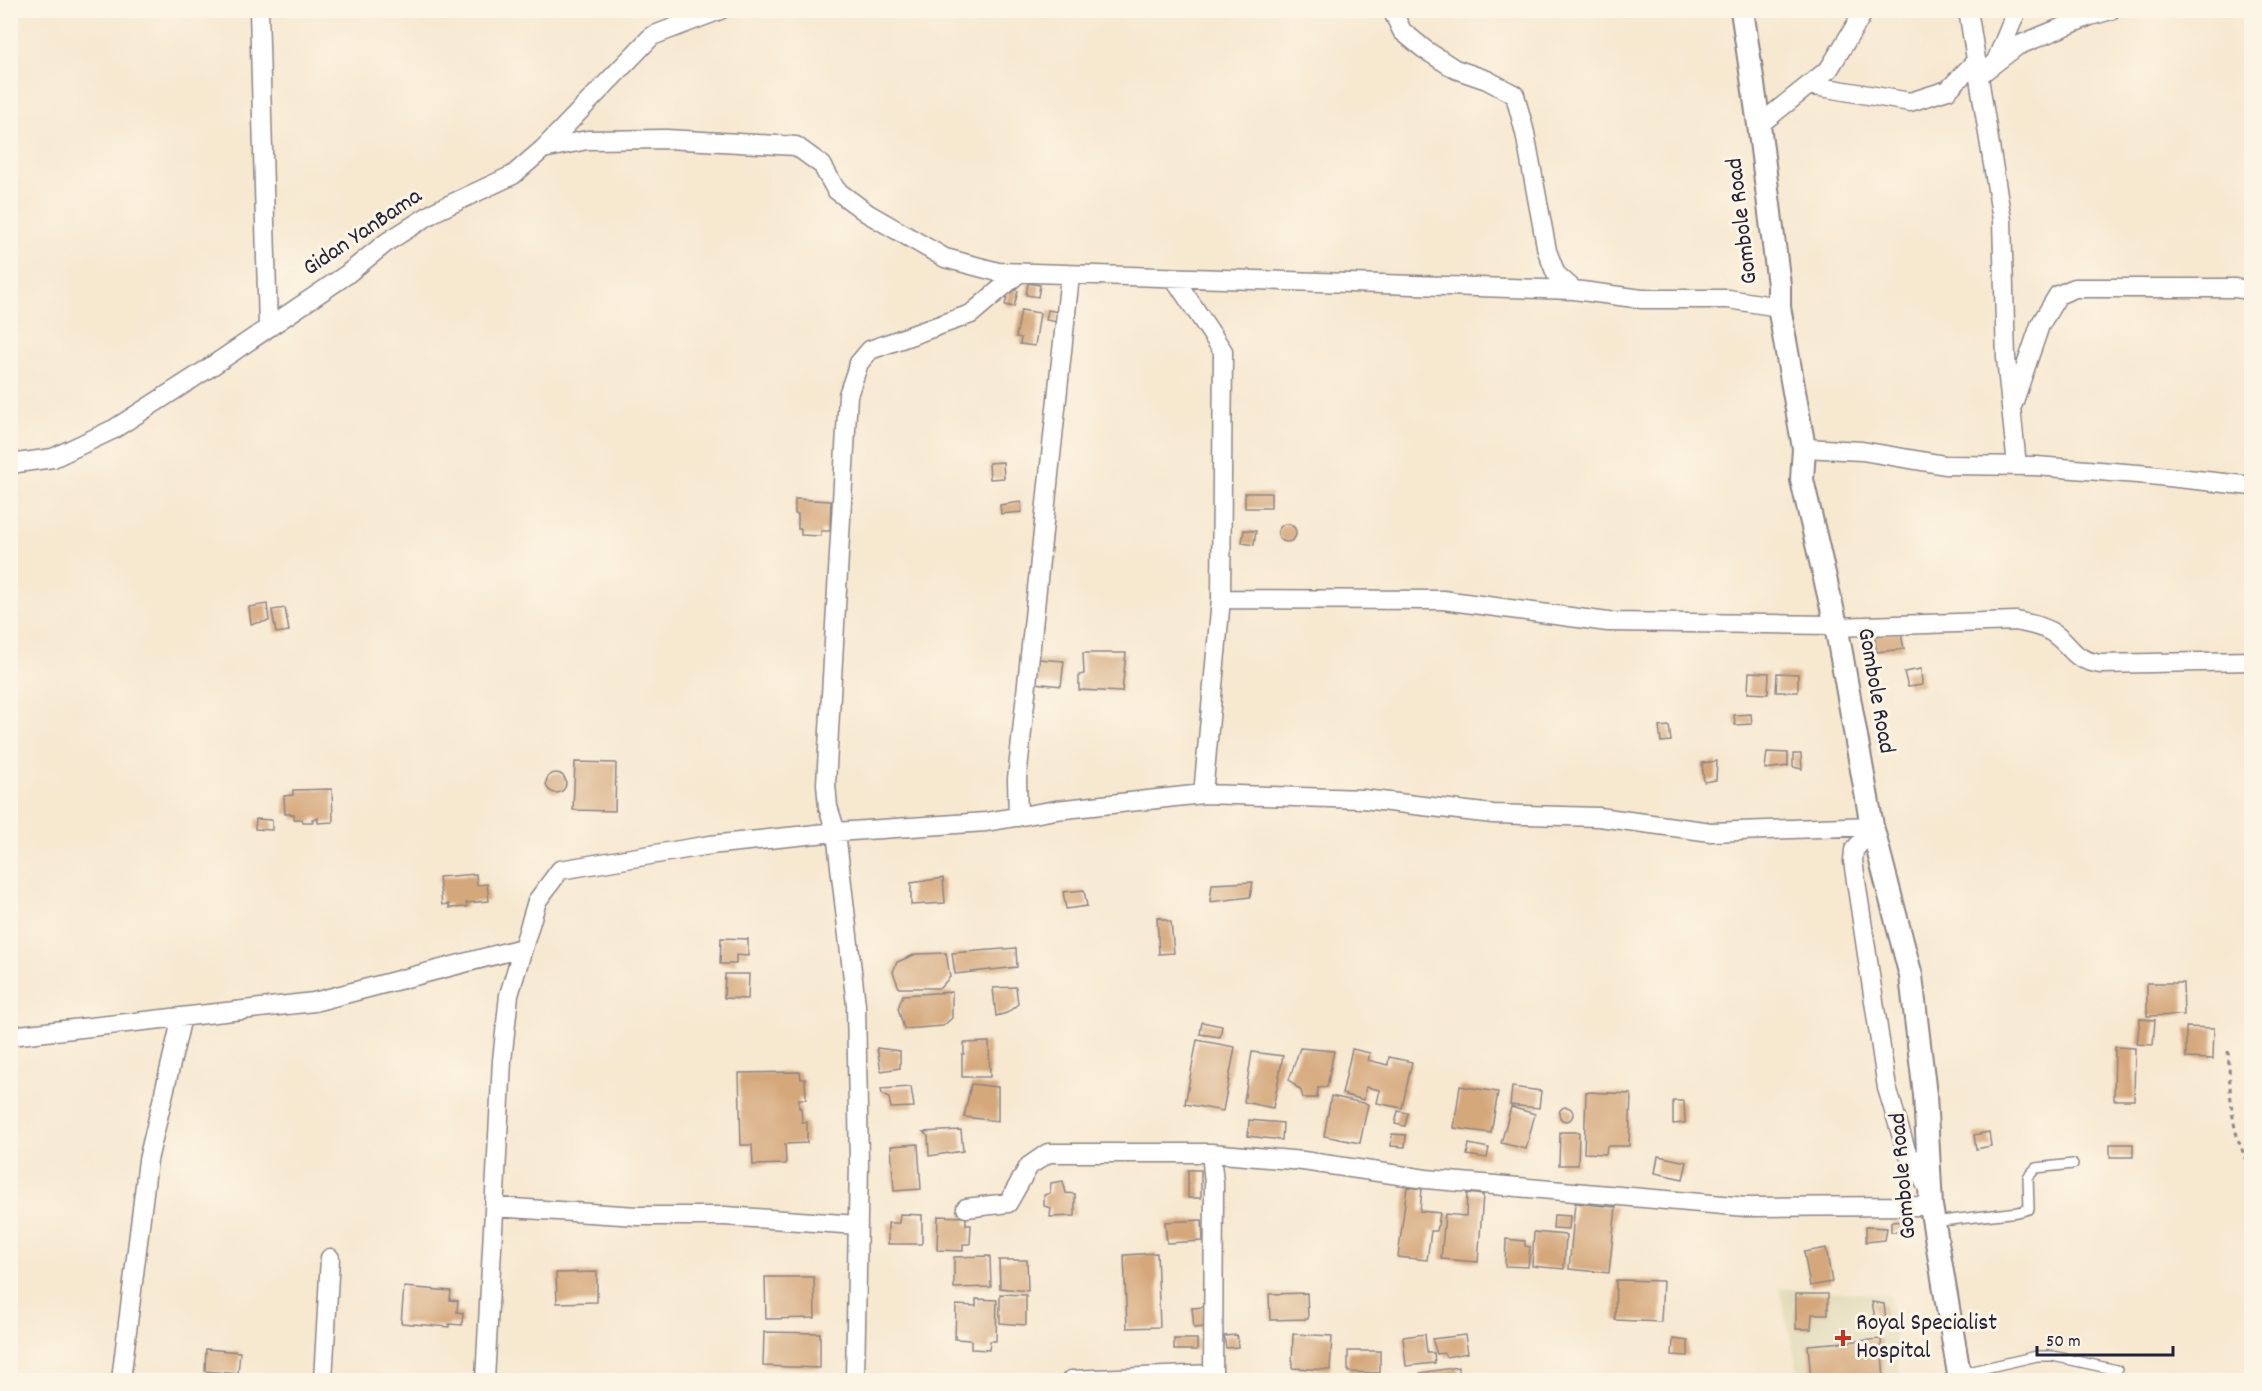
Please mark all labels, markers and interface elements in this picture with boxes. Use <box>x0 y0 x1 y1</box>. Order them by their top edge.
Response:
street label: Gombole Road <box>1718 156 1768 286</box>
street label: Gidan YanBama <box>297 180 430 285</box>
street label: Gombole Road <box>1847 626 1903 756</box>
street label: Gombole Road <box>1882 1111 1926 1241</box>
place label: Royal Specialist Hospital <box>1856 1307 1997 1369</box>
scale bar <box>2037 1319 2174 1357</box>
marker: Royal Specialist Hospital <box>1834 1329 1852 1347</box>
text: 50 m <box>2046 1330 2081 1355</box>

